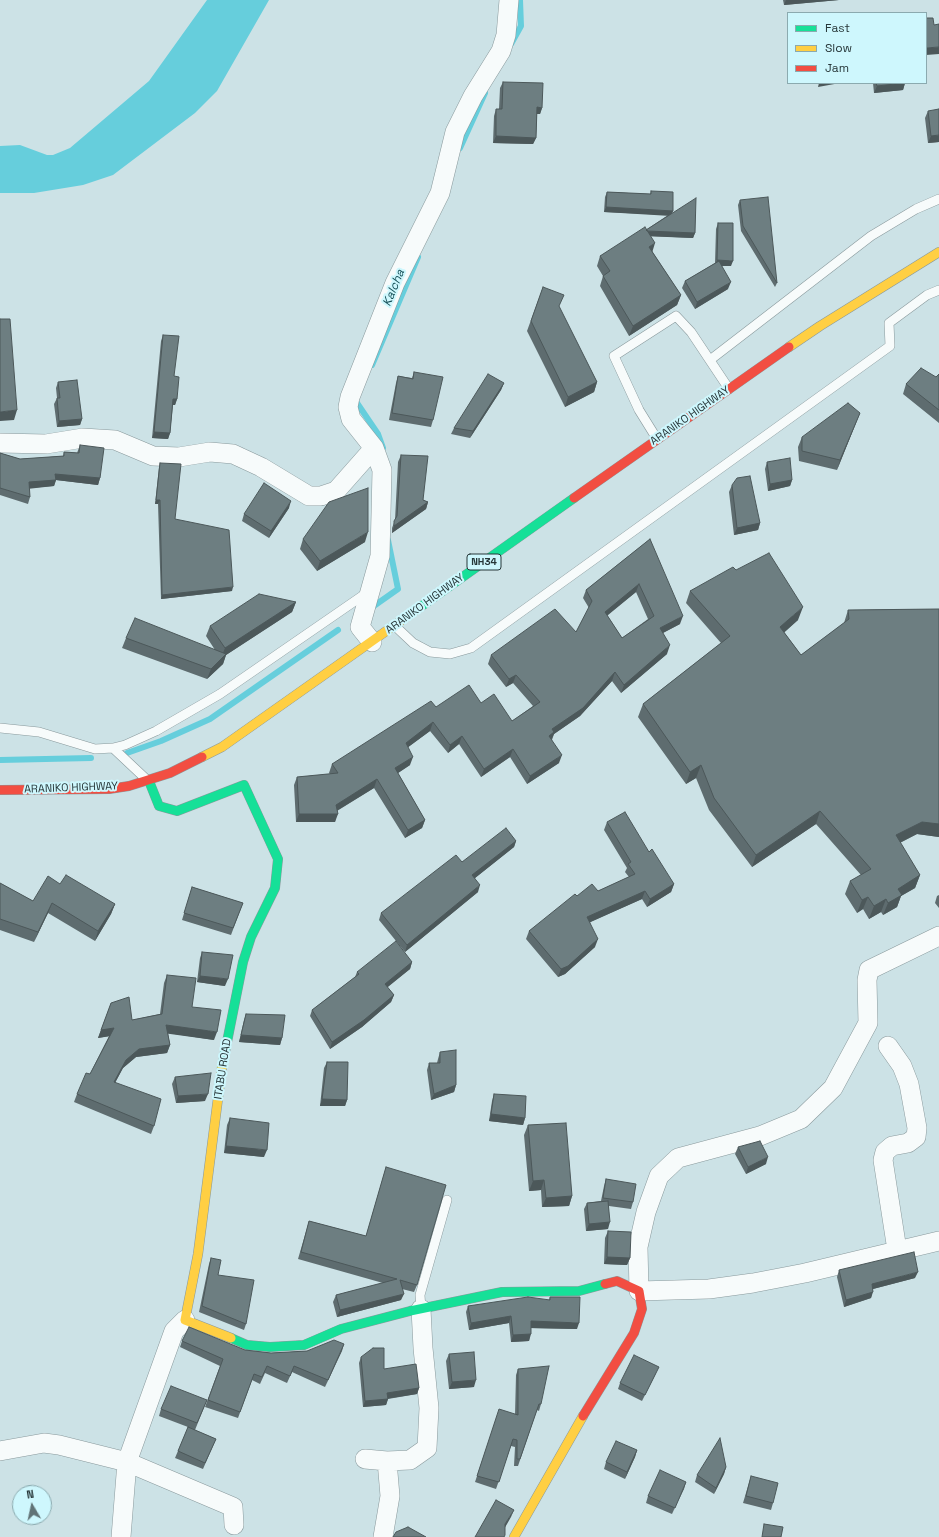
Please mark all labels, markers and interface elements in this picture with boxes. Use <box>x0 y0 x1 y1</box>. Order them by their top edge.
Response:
legend <box>787 12 927 84</box>
text: Fast <box>825 20 850 36</box>
text: Slow <box>825 40 852 56</box>
text: Jam <box>825 60 849 76</box>
water label: Kalcha <box>380 267 408 309</box>
street label: ARANIKO HIGHWAY <box>648 384 732 448</box>
road number: NH34 <box>467 554 501 570</box>
street label: ARANIKO HIGHWAY <box>383 571 467 637</box>
street label: ARANIKO HIGHWAY <box>24 780 118 796</box>
street label: ITABU ROAD <box>212 1038 234 1100</box>
north arrow <box>12 1485 52 1525</box>
text: N <box>26 1487 35 1502</box>

